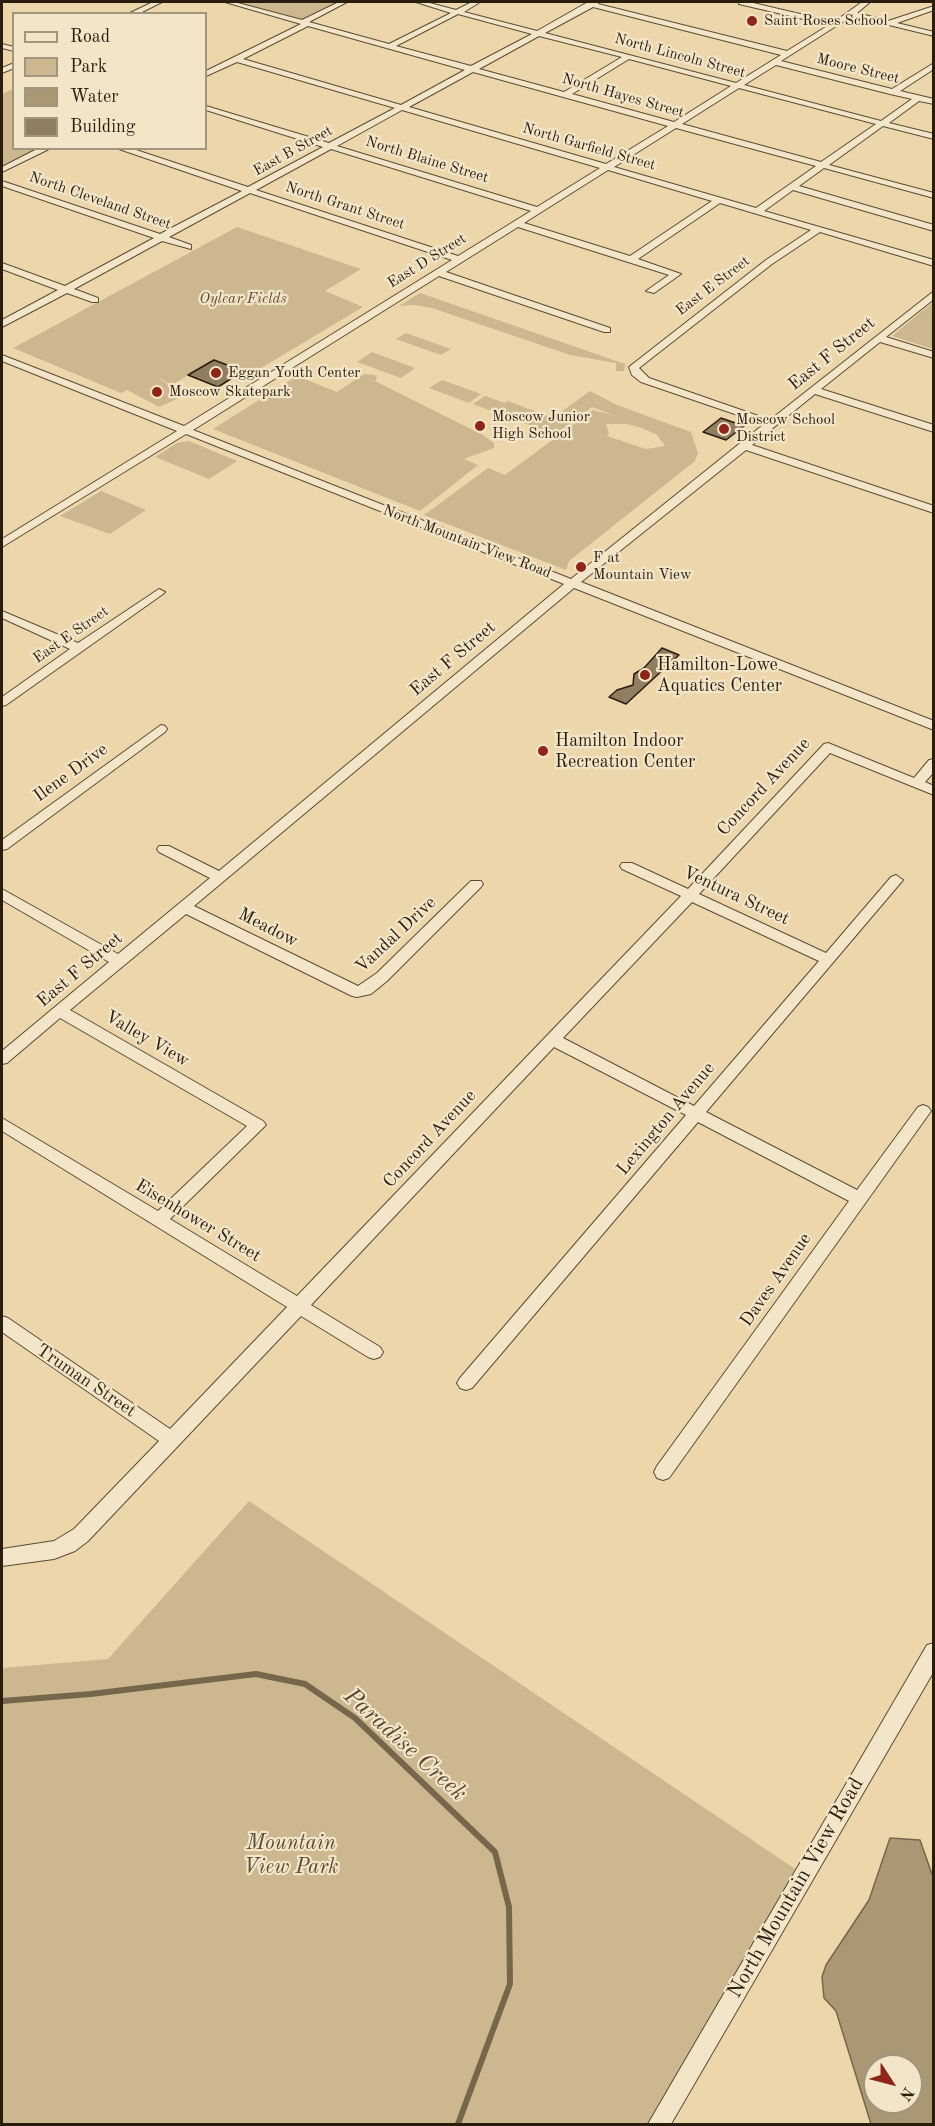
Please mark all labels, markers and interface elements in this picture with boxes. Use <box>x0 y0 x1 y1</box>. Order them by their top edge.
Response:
legend <box>12 12 207 150</box>
place label: Saint Roses School <box>764 12 888 30</box>
marker: Saint Roses School <box>745 14 759 28</box>
text: Road <box>70 28 110 46</box>
street label: North Lincoln Street <box>612 30 748 82</box>
street label: Moore Street <box>815 50 901 88</box>
text: Park <box>70 58 107 76</box>
street label: North Hayes Street <box>560 70 686 122</box>
text: Water <box>70 88 119 106</box>
text: Building <box>70 118 135 136</box>
street label: North Garfield Street <box>520 119 658 175</box>
street label: East B Street <box>250 122 336 180</box>
street label: North Blaine Street <box>363 133 491 187</box>
street label: North Cleveland Street <box>27 168 173 234</box>
street label: North Grant Street <box>283 178 407 234</box>
street label: East D Street <box>384 230 470 292</box>
street label: East E Street <box>672 252 754 320</box>
park label: Oylear Fields <box>199 290 287 308</box>
street label: East F Street <box>784 312 880 396</box>
place label: Eggan Youth Center <box>228 364 361 382</box>
marker: Eggan Youth Center <box>209 366 223 380</box>
place label: Moscow Skatepark <box>169 383 291 401</box>
marker: Moscow Skatepark <box>150 385 164 399</box>
place label: Moscow Junior High School <box>492 408 590 443</box>
place label: Moscow School District <box>736 411 835 446</box>
marker: Moscow Junior High School <box>473 419 487 433</box>
marker: Moscow School District <box>717 422 731 436</box>
street label: North Mountain View Road <box>380 502 554 582</box>
place label: F at Mountain View <box>593 549 692 584</box>
marker: F at Mountain View <box>574 560 588 574</box>
street label: East E Street <box>30 602 112 668</box>
street label: East F Street <box>406 617 500 701</box>
place label: Hamilton-Lowe Aquatics Center <box>657 654 782 696</box>
marker: Hamilton-Lowe Aquatics Center <box>638 668 652 682</box>
place label: Hamilton Indoor Recreation Center <box>555 730 695 772</box>
street label: Concord Avenue <box>713 733 815 841</box>
street label: Ilene Drive <box>30 739 112 807</box>
marker: Hamilton Indoor Recreation Center <box>536 744 550 758</box>
street label: Ventura Street <box>679 862 793 930</box>
street label: Vandal Drive <box>351 892 441 978</box>
street label: Meadow <box>234 904 302 952</box>
street label: East F Street <box>33 928 127 1012</box>
street label: Valley View <box>101 1006 193 1072</box>
street label: Lexington Avenue <box>612 1058 720 1180</box>
street label: Concord Avenue <box>379 1085 481 1193</box>
street label: Eisenhower Street <box>131 1175 265 1267</box>
street label: Daves Avenue <box>736 1229 816 1331</box>
street label: Truman Street <box>32 1340 140 1422</box>
water label: Paradise Creek <box>337 1682 473 1808</box>
street label: North Mountain View Road <box>722 1773 870 2003</box>
park label: Mountain View Park <box>243 1830 339 1880</box>
north arrow <box>863 2054 923 2114</box>
text: N <box>896 2084 916 2103</box>

